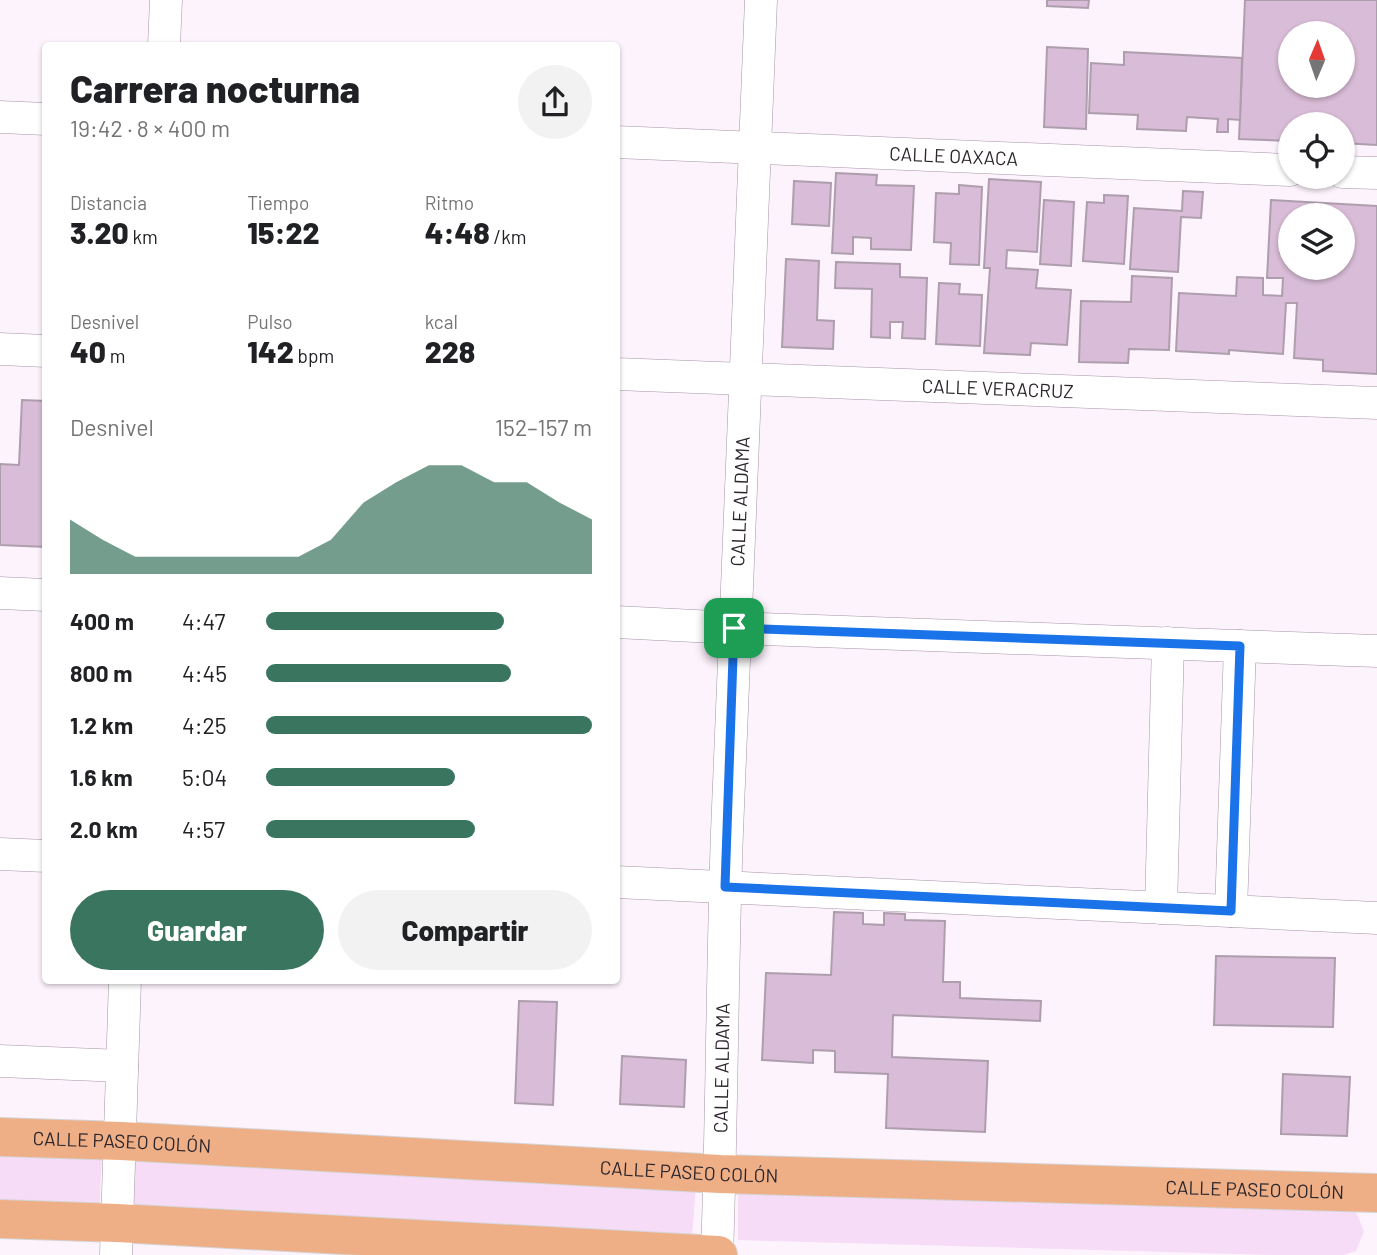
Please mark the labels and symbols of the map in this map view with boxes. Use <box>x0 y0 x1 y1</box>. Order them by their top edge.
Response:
north arrow <box>1278 21 1354 98</box>
street label: CALLE OAXACA <box>889 141 1019 170</box>
street label: CALLE VERACRUZ <box>921 374 1074 402</box>
street label: CALLE ALDAMA <box>725 436 754 567</box>
pin <box>704 598 764 658</box>
street label: CALLE ALDAMA <box>708 1003 734 1133</box>
street label: CALLE PASEO COLÓN <box>32 1126 212 1157</box>
street label: CALLE PASEO COLÓN <box>599 1155 779 1187</box>
street label: CALLE PASEO COLÓN <box>1165 1175 1344 1203</box>

